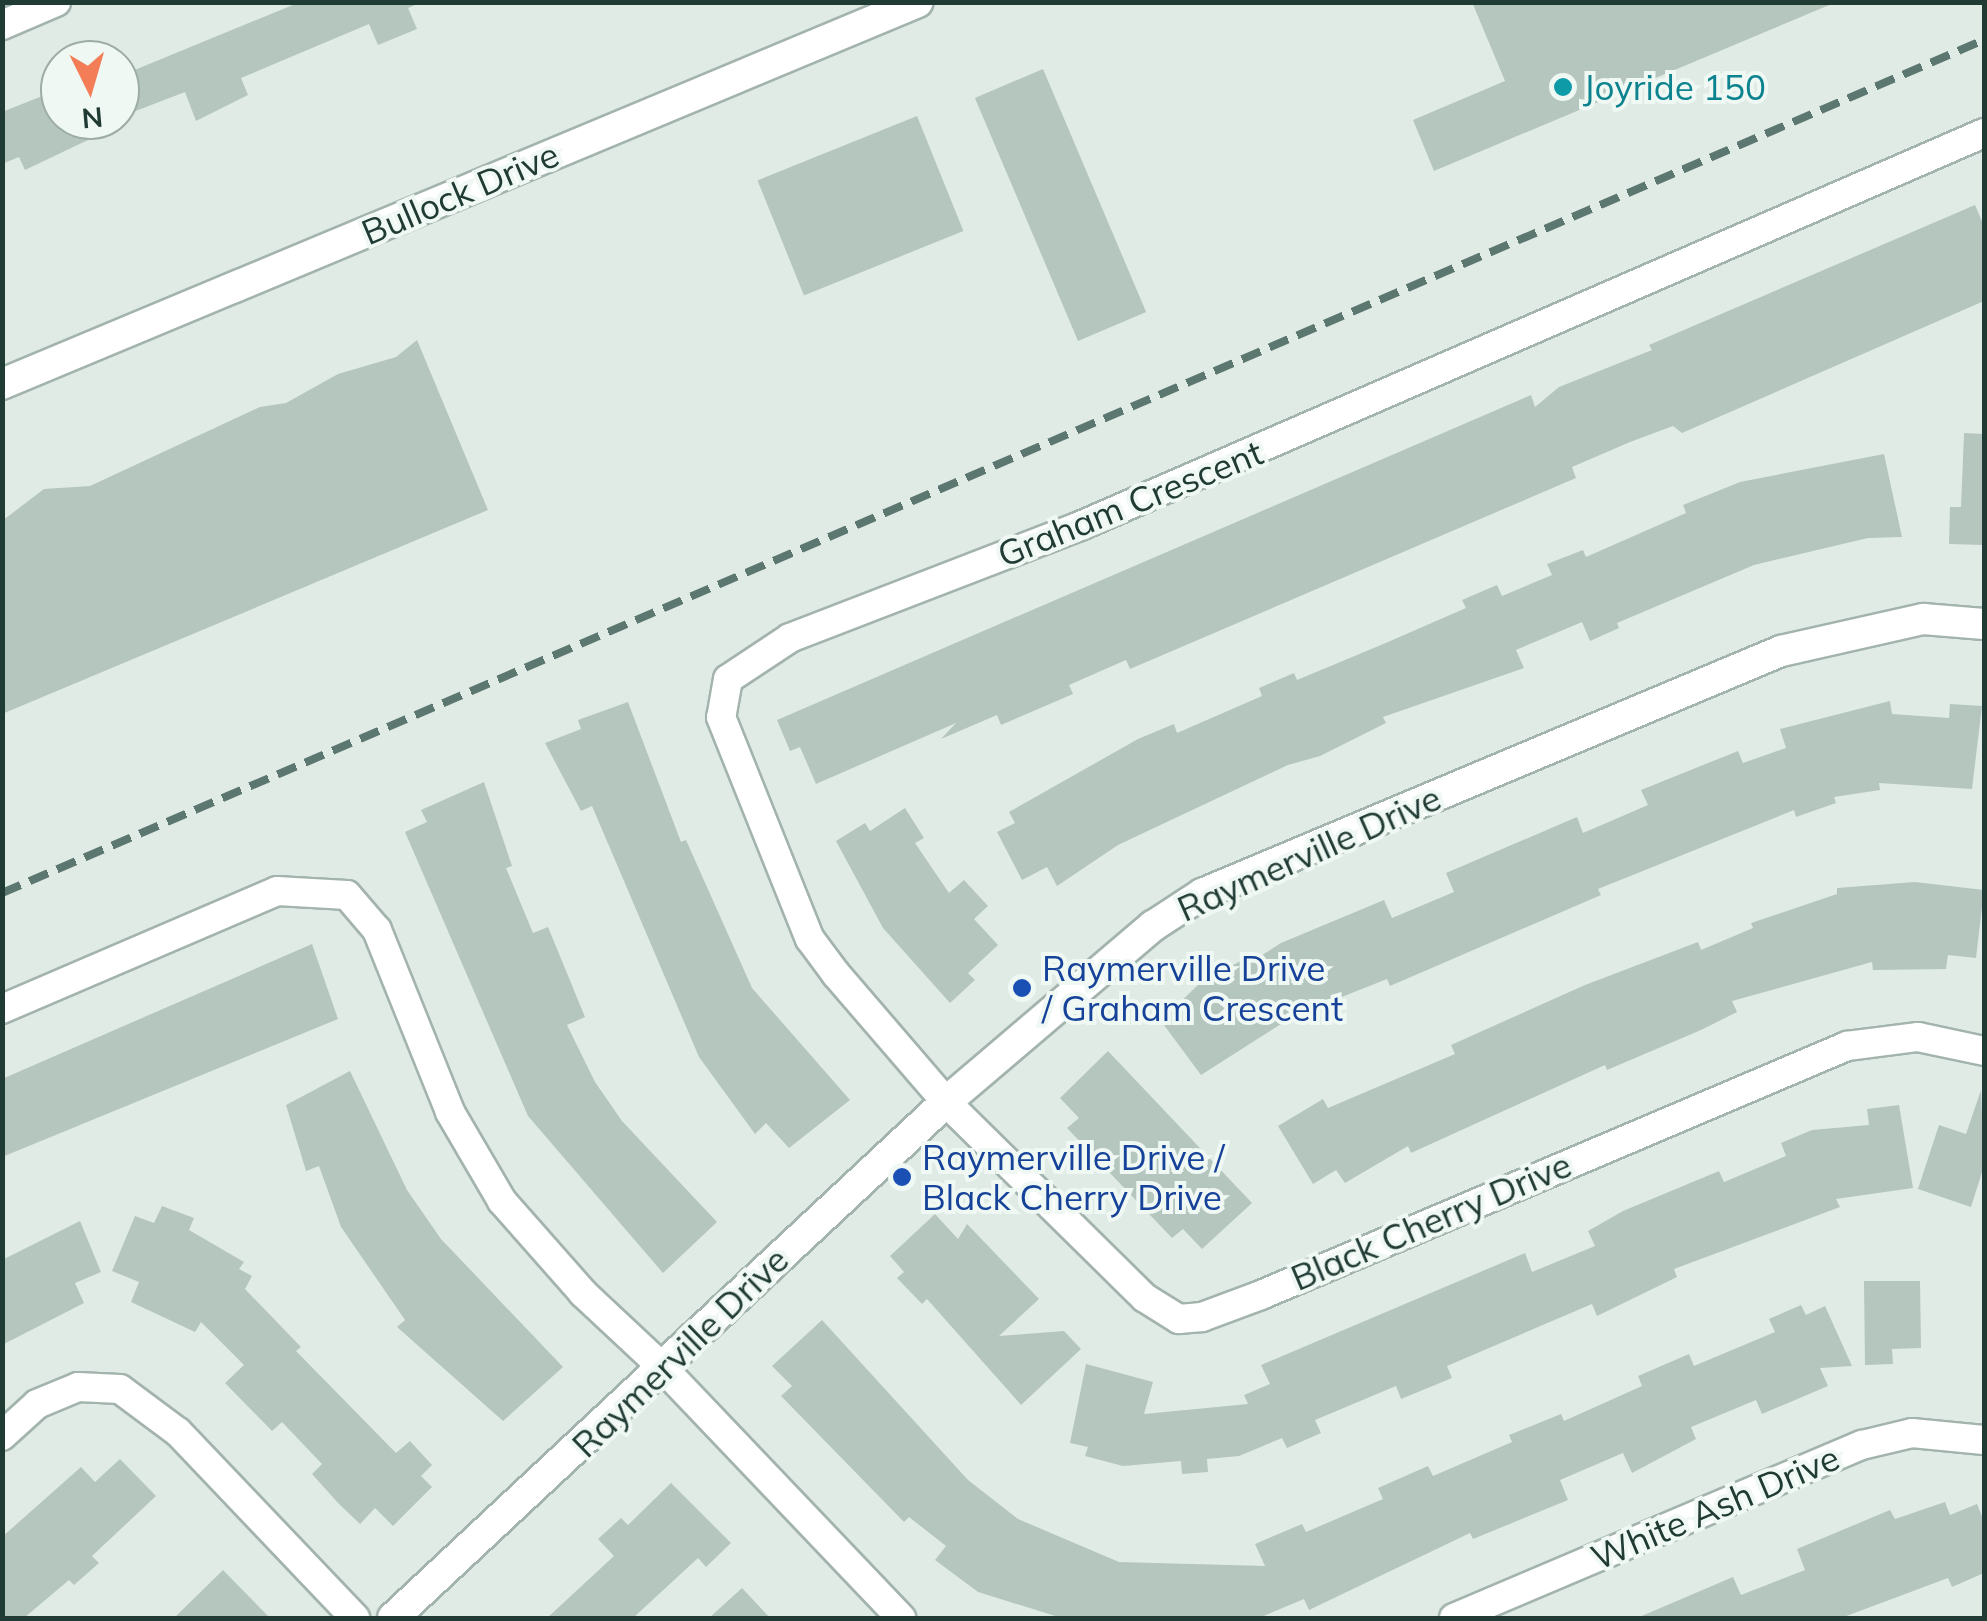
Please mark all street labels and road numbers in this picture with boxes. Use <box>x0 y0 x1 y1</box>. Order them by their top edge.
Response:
street label: Bullock Drive <box>355 133 565 253</box>
street label: Graham Crescent <box>991 431 1269 575</box>
street label: Raymerville Drive <box>1171 776 1447 930</box>
street label: Black Cherry Drive <box>1285 1143 1577 1299</box>
street label: Raymerville Drive <box>563 1238 797 1466</box>
street label: White Ash Drive <box>1585 1436 1845 1578</box>

